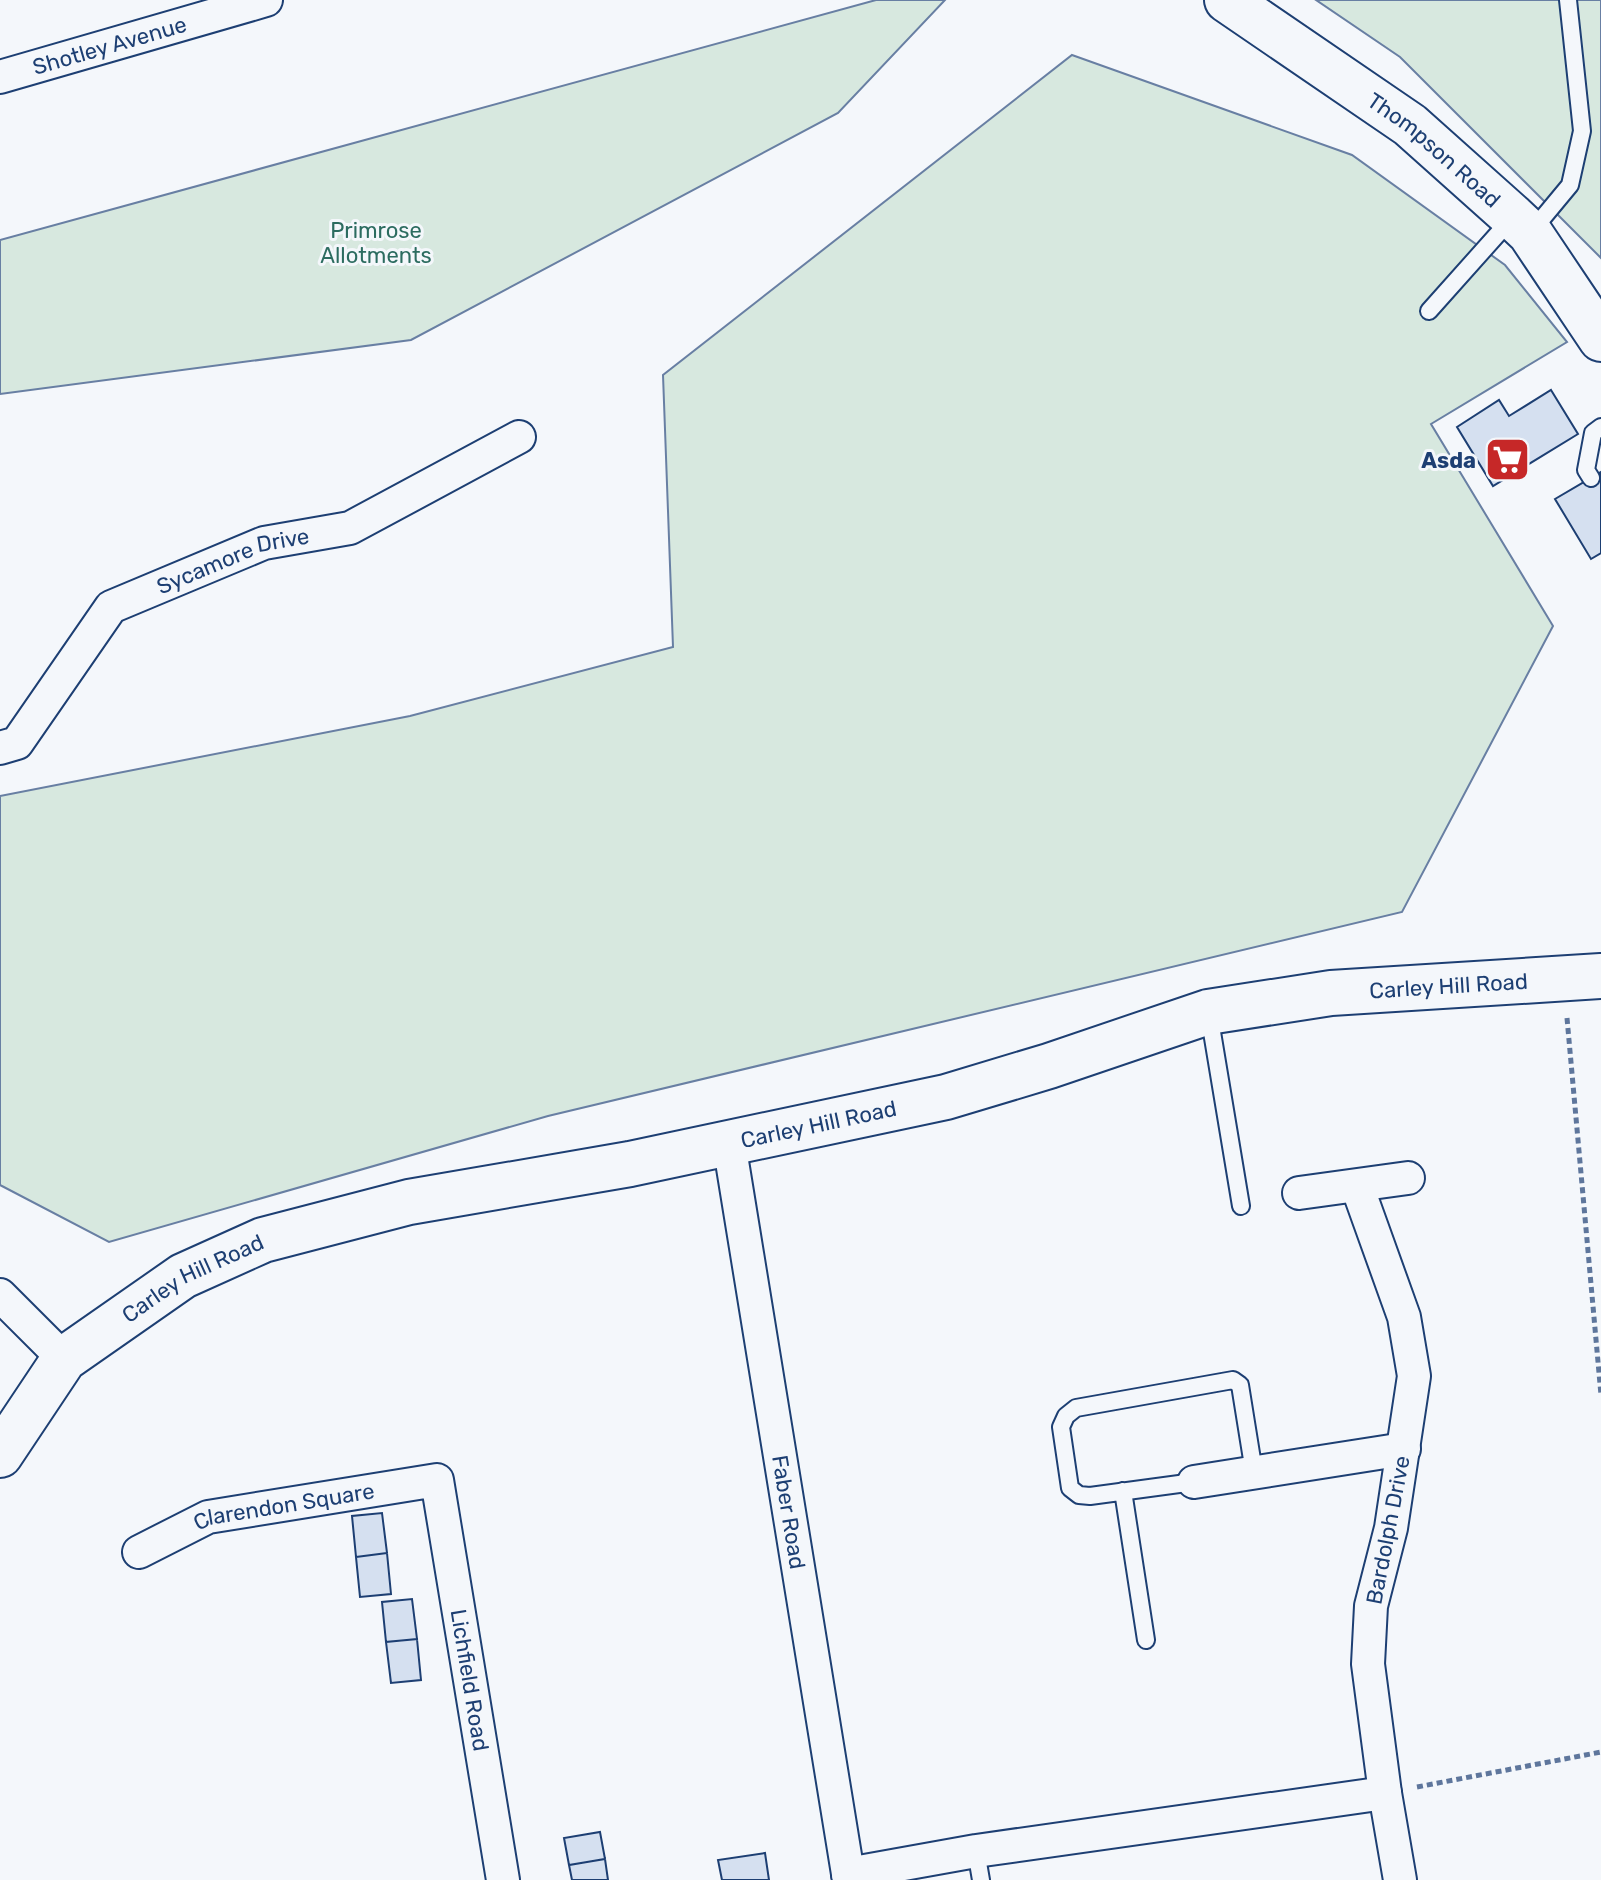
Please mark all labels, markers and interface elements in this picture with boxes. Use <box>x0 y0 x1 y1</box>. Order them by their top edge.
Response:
street label: Shotley Avenue <box>29 10 190 80</box>
street label: Thompson Road <box>1362 86 1506 213</box>
park label: Primrose Allotments <box>320 217 432 269</box>
supermarket icon: Asda <box>1483 436 1531 484</box>
place label: Asda <box>1421 447 1476 474</box>
street label: Sycamore Drive <box>152 522 311 600</box>
street label: Carley Hill Road <box>1368 967 1529 1004</box>
street label: Carley Hill Road <box>738 1094 899 1154</box>
street label: Carley Hill Road <box>116 1228 268 1328</box>
street label: Faber Road <box>767 1453 812 1571</box>
street label: Bardolph Drive <box>1360 1453 1416 1607</box>
street label: Clarendon Square <box>189 1477 376 1536</box>
street label: Lichfield Road <box>445 1607 495 1753</box>

